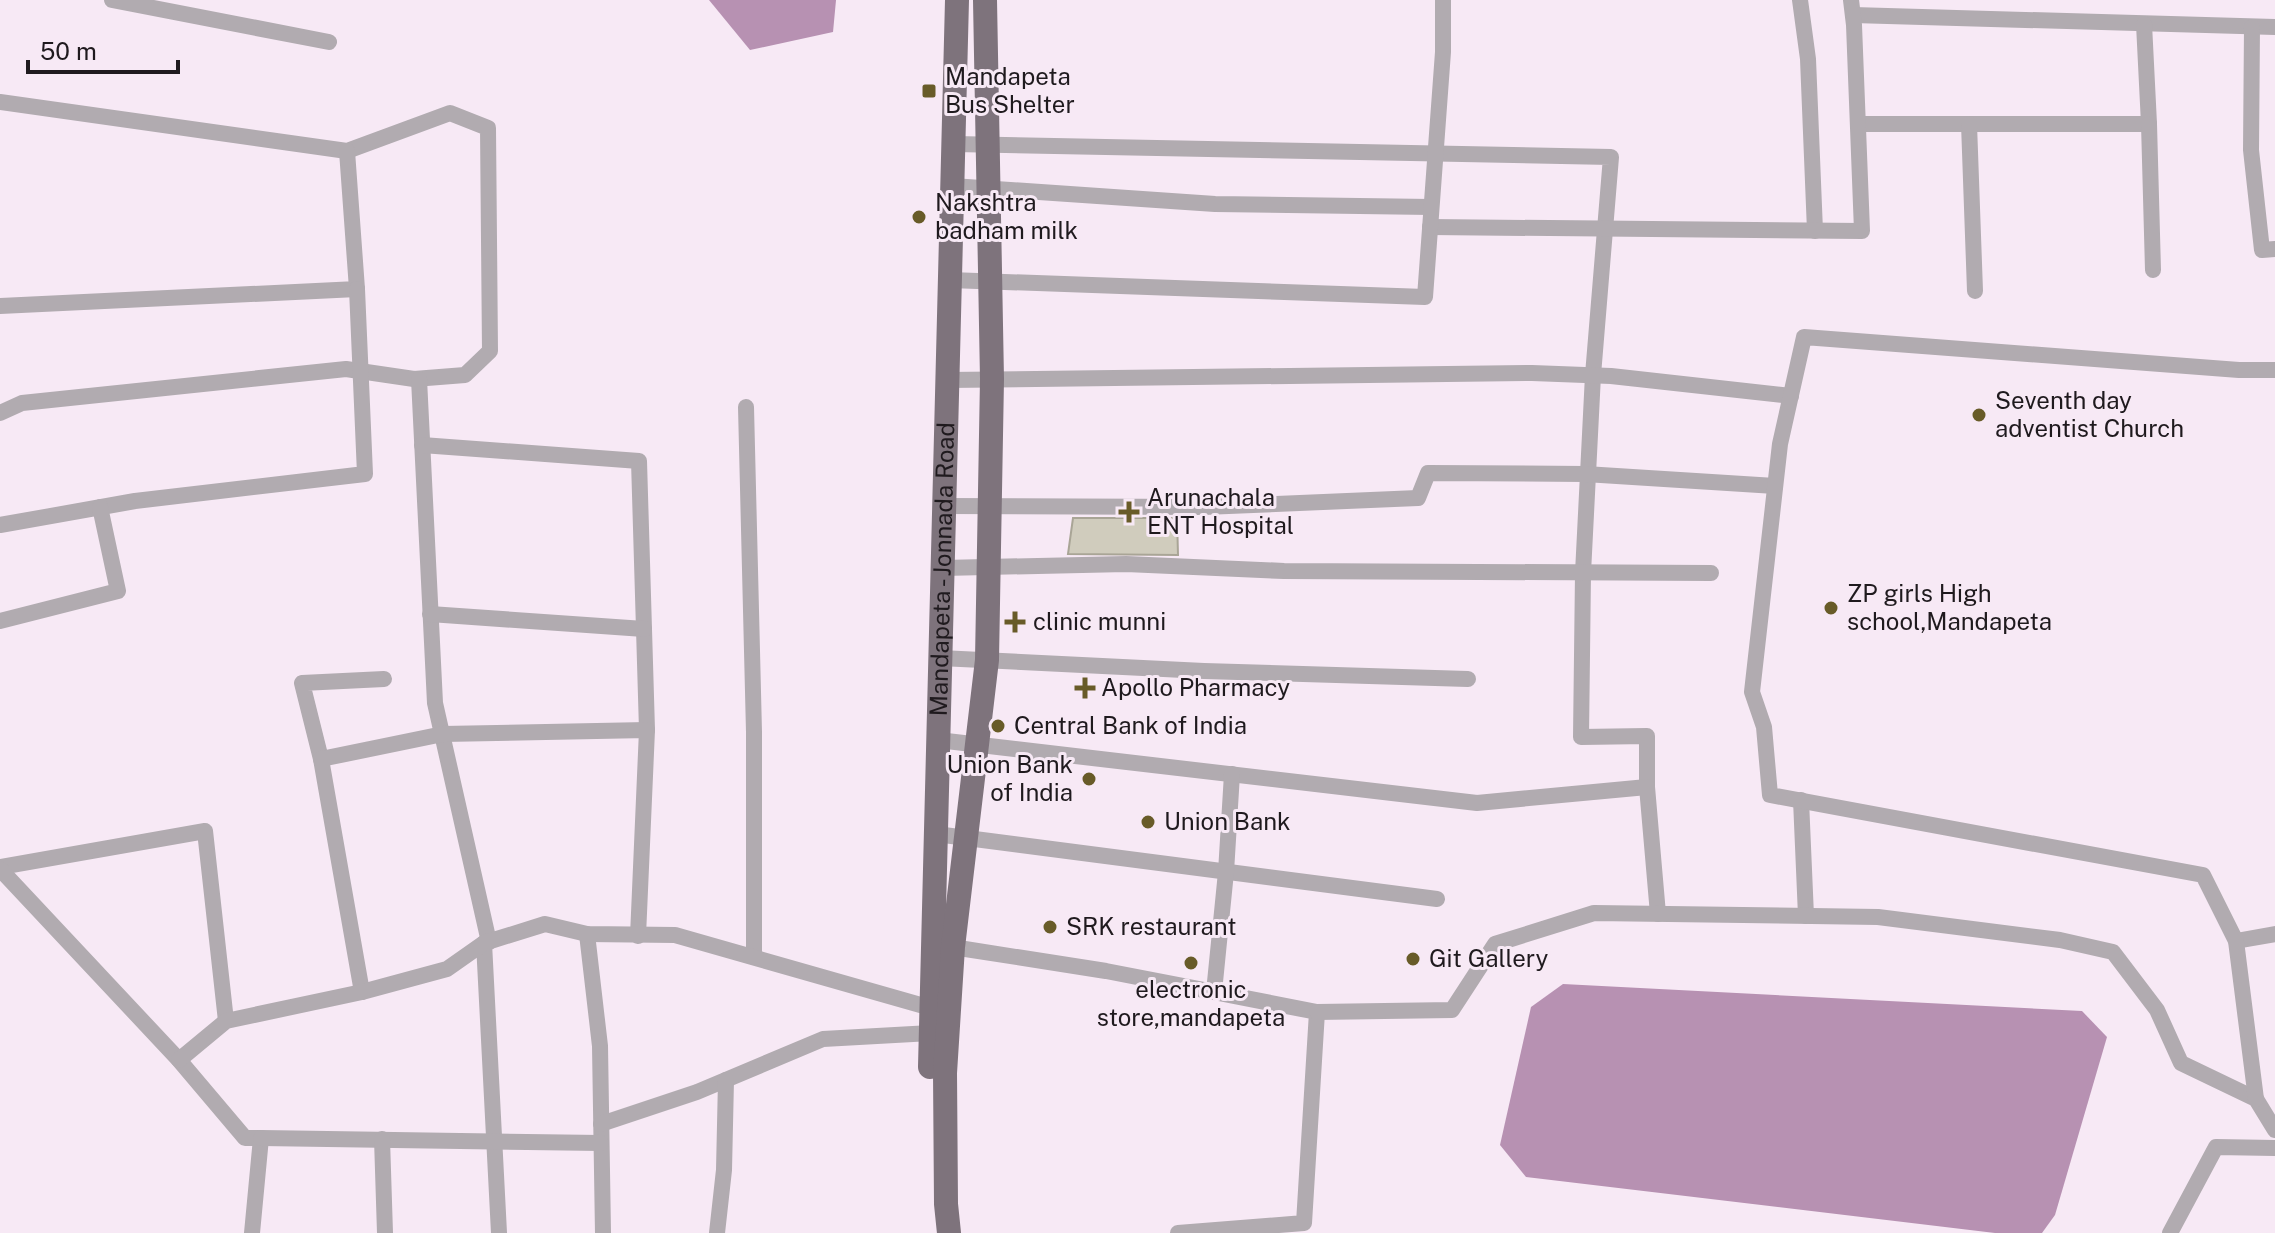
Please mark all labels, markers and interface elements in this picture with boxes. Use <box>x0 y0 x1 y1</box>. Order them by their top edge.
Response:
scale bar <box>28 24 178 74</box>
text: 50 m <box>40 37 97 65</box>
place label: Mandapeta Bus Shelter <box>945 62 1075 118</box>
marker: Mandapeta Bus Shelter <box>920 82 938 100</box>
place label: Nakshtra badham milk <box>935 188 1078 244</box>
marker: Nakshtra badham milk <box>910 208 928 226</box>
place label: Seventh day adventist Church <box>1995 386 2184 442</box>
marker: Seventh day adventist Church <box>1970 406 1988 424</box>
street label: Mandapeta - Jonnada Road <box>924 422 959 717</box>
place label: Arunachala ENT Hospital <box>1147 483 1294 539</box>
marker: Arunachala ENT Hospital <box>1118 501 1140 523</box>
place label: ZP girls High school,Mandapeta <box>1847 579 2052 635</box>
marker: ZP girls High school,Mandapeta <box>1822 599 1840 617</box>
place label: clinic munni <box>1033 607 1166 635</box>
marker: clinic munni <box>1004 611 1026 633</box>
place label: Apollo Pharmacy <box>1101 673 1290 701</box>
marker: Apollo Pharmacy <box>1076 679 1094 697</box>
place label: Central Bank of India <box>1014 711 1247 739</box>
marker: Central Bank of India <box>989 717 1007 735</box>
place label: Union Bank of India <box>946 750 1073 806</box>
marker: Union Bank of India <box>1080 770 1098 788</box>
place label: Union Bank <box>1164 807 1291 835</box>
marker: Union Bank <box>1139 813 1157 831</box>
place label: SRK restaurant <box>1066 912 1237 940</box>
marker: SRK restaurant <box>1041 918 1059 936</box>
place label: Git Gallery <box>1429 944 1548 972</box>
marker: Git Gallery <box>1404 950 1422 968</box>
marker: electronic store,mandapeta <box>1182 954 1200 972</box>
place label: electronic store,mandapeta <box>1097 975 1285 1031</box>

